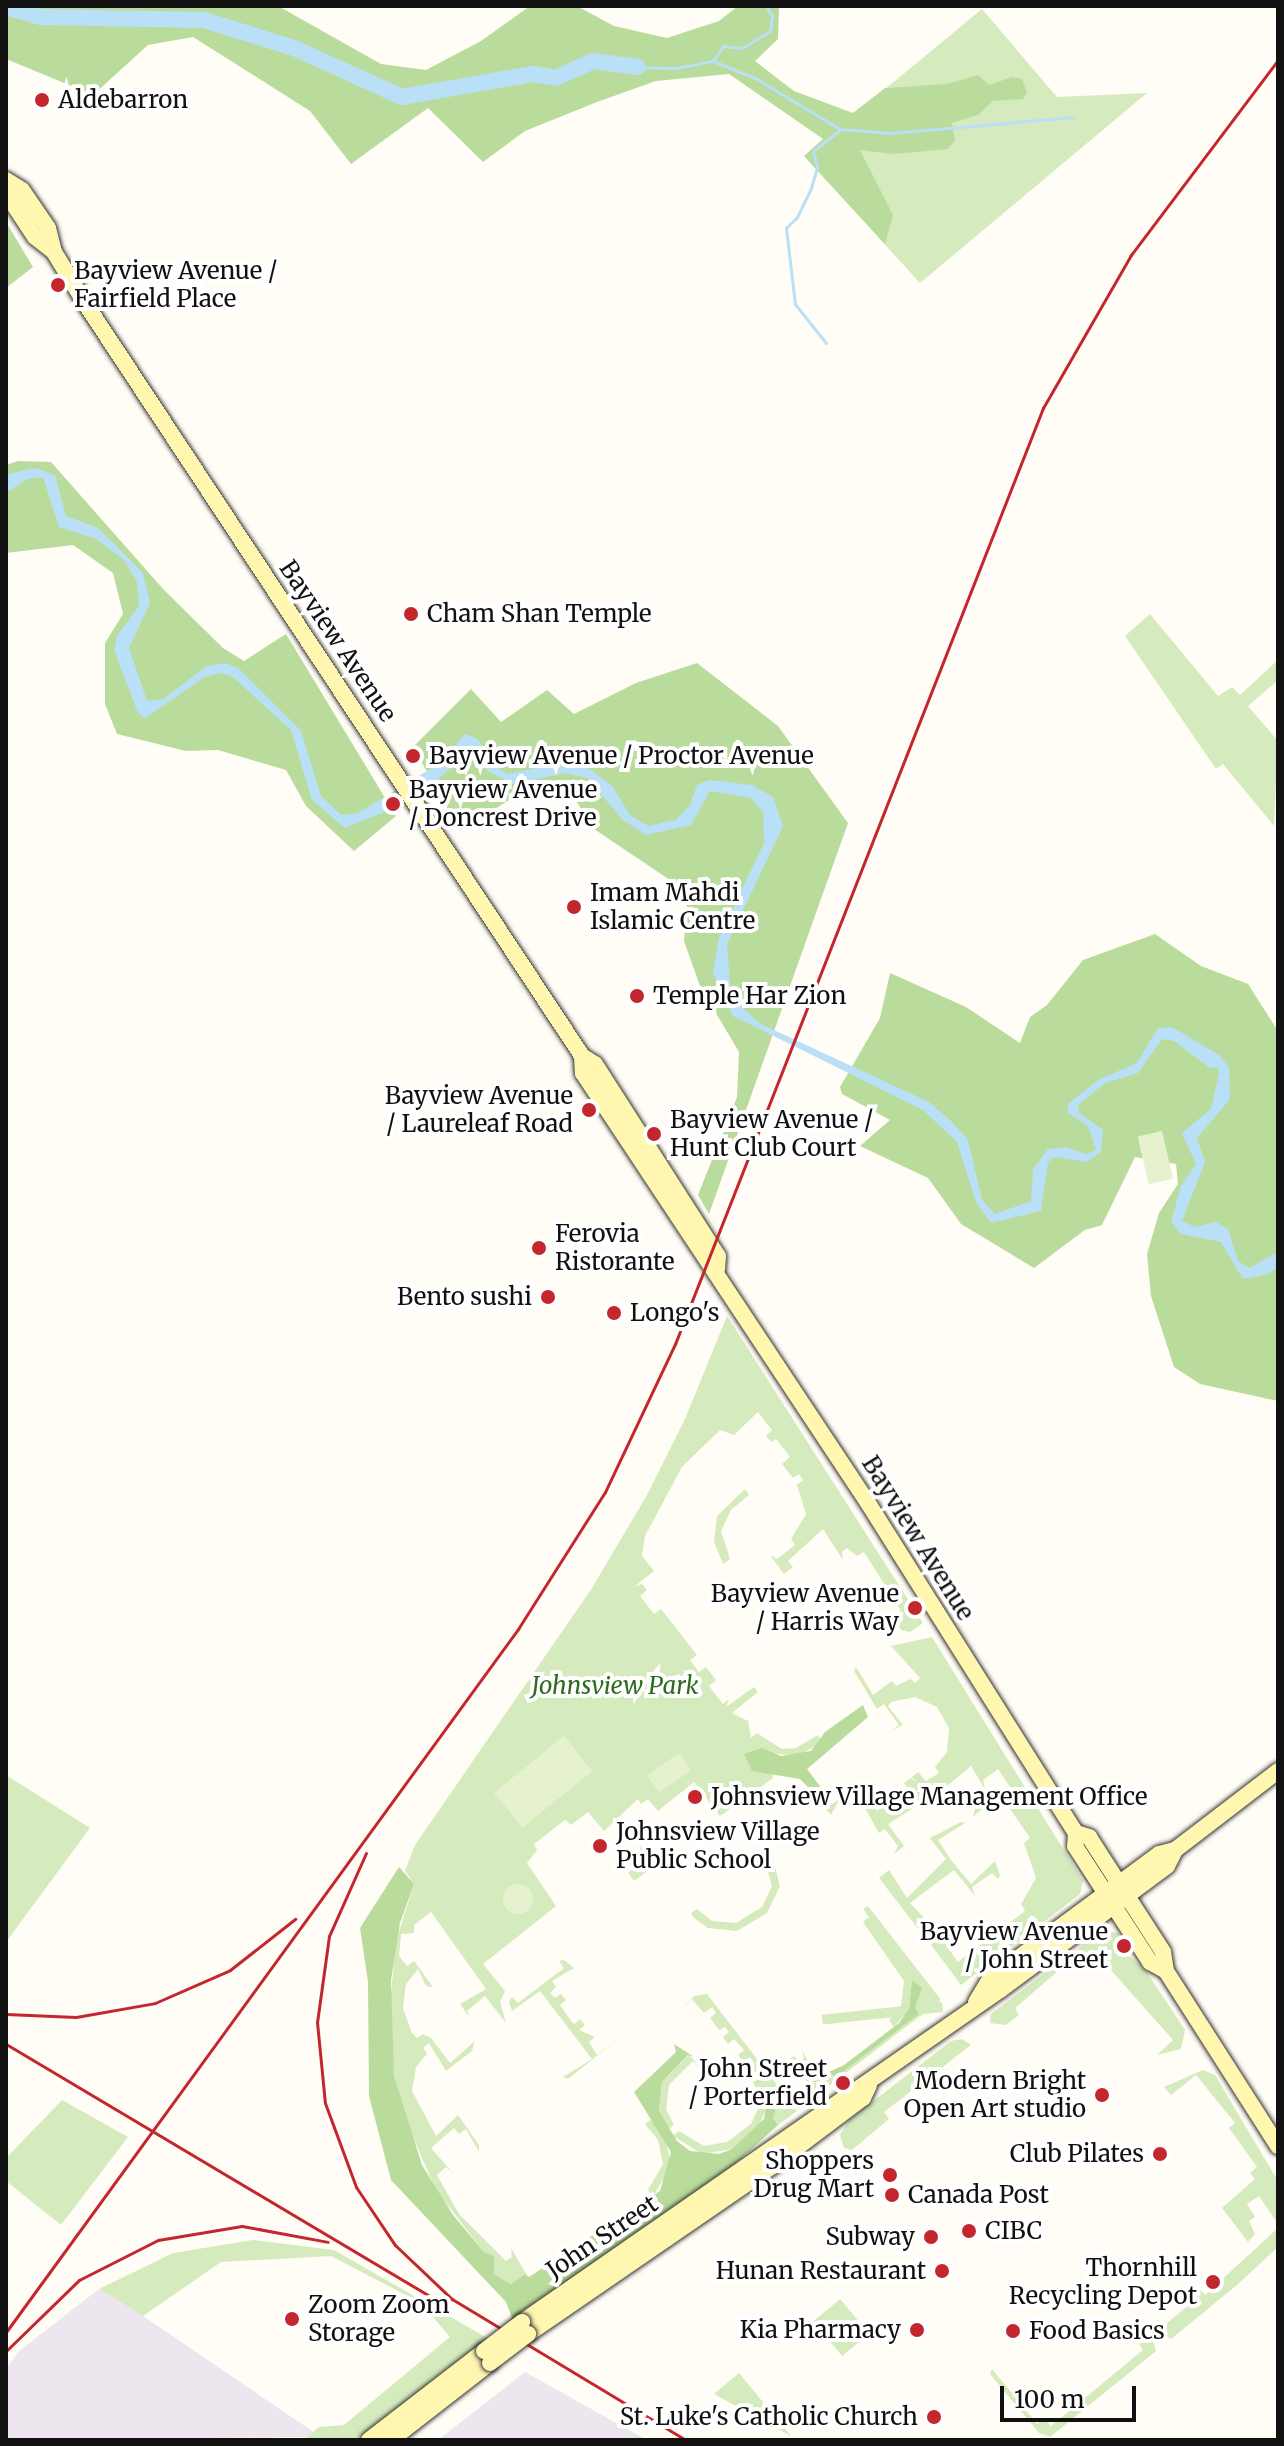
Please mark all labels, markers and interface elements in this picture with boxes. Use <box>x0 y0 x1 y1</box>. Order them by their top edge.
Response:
place label: Aldebarron <box>58 86 188 114</box>
marker: Aldebarron <box>33 91 51 109</box>
place label: Bayview Avenue / Fairfield Place <box>74 257 277 313</box>
marker: Bayview Avenue / Fairfield Place <box>49 276 67 294</box>
street label: Bayview Avenue <box>273 555 403 727</box>
place label: Cham Shan Temple <box>427 600 652 628</box>
marker: Cham Shan Temple <box>402 605 420 623</box>
place label: Bayview Avenue / Proctor Avenue <box>429 742 814 770</box>
marker: Bayview Avenue / Proctor Avenue <box>404 747 422 765</box>
place label: Bayview Avenue / Doncrest Drive <box>409 776 597 832</box>
marker: Bayview Avenue / Doncrest Drive <box>384 795 402 813</box>
place label: Imam Mahdi Islamic Centre <box>590 879 755 935</box>
marker: Imam Mahdi Islamic Centre <box>565 898 583 916</box>
place label: Temple Har Zion <box>653 982 846 1010</box>
marker: Temple Har Zion <box>628 987 646 1005</box>
place label: Bayview Avenue / Laureleaf Road <box>385 1082 573 1138</box>
marker: Bayview Avenue / Laureleaf Road <box>580 1101 598 1119</box>
place label: Bayview Avenue / Hunt Club Court <box>670 1106 873 1162</box>
marker: Bayview Avenue / Hunt Club Court <box>645 1125 663 1143</box>
place label: Ferovia Ristorante <box>555 1220 674 1276</box>
marker: Ferovia Ristorante <box>530 1239 548 1257</box>
place label: Bento sushi <box>397 1283 532 1311</box>
marker: Bento sushi <box>539 1288 557 1306</box>
place label: Longo's <box>630 1299 720 1327</box>
marker: Longo's <box>605 1304 623 1322</box>
street label: Bayview Avenue <box>856 1451 980 1625</box>
place label: Bayview Avenue / Harris Way <box>711 1580 899 1636</box>
marker: Bayview Avenue / Harris Way <box>906 1599 924 1617</box>
park label: Johnsview Park <box>531 1672 699 1700</box>
place label: Johnsview Village Management Office <box>711 1783 1147 1811</box>
marker: Johnsview Village Management Office <box>686 1788 704 1806</box>
place label: Johnsview Village Public School <box>616 1818 820 1874</box>
marker: Johnsview Village Public School <box>591 1837 609 1855</box>
place label: Bayview Avenue / John Street <box>920 1918 1108 1974</box>
marker: Bayview Avenue / John Street <box>1115 1937 1133 1955</box>
place label: John Street / Porterfield <box>688 2055 827 2111</box>
place label: Modern Bright Open Art studio <box>904 2067 1086 2123</box>
marker: John Street / Porterfield <box>834 2074 852 2092</box>
marker: Modern Bright Open Art studio <box>1093 2086 1111 2104</box>
place label: Club Pilates <box>1010 2140 1144 2168</box>
marker: Club Pilates <box>1151 2145 1169 2163</box>
place label: Shoppers Drug Mart <box>753 2147 874 2203</box>
marker: Shoppers Drug Mart <box>881 2166 899 2184</box>
place label: Canada Post <box>908 2181 1049 2209</box>
marker: Canada Post <box>883 2186 901 2204</box>
street label: John Street <box>541 2189 663 2285</box>
place label: CIBC <box>985 2217 1042 2245</box>
marker: CIBC <box>960 2222 978 2240</box>
place label: Subway <box>825 2223 915 2251</box>
marker: Subway <box>922 2228 940 2246</box>
place label: Thornhill Recycling Depot <box>1009 2254 1197 2310</box>
place label: Hunan Restaurant <box>716 2257 926 2285</box>
marker: Hunan Restaurant <box>933 2262 951 2280</box>
marker: Thornhill Recycling Depot <box>1204 2273 1222 2291</box>
place label: Zoom Zoom Storage <box>308 2291 450 2347</box>
marker: Zoom Zoom Storage <box>283 2310 301 2328</box>
place label: Kia Pharmacy <box>740 2316 901 2344</box>
place label: Food Basics <box>1029 2317 1165 2345</box>
marker: Kia Pharmacy <box>908 2321 926 2339</box>
marker: Food Basics <box>1004 2322 1022 2340</box>
scale bar <box>1004 2370 1140 2420</box>
text: 100 m <box>1014 2384 1084 2415</box>
place label: St. Luke's Catholic Church <box>620 2403 918 2431</box>
marker: St. Luke's Catholic Church <box>925 2408 943 2426</box>

